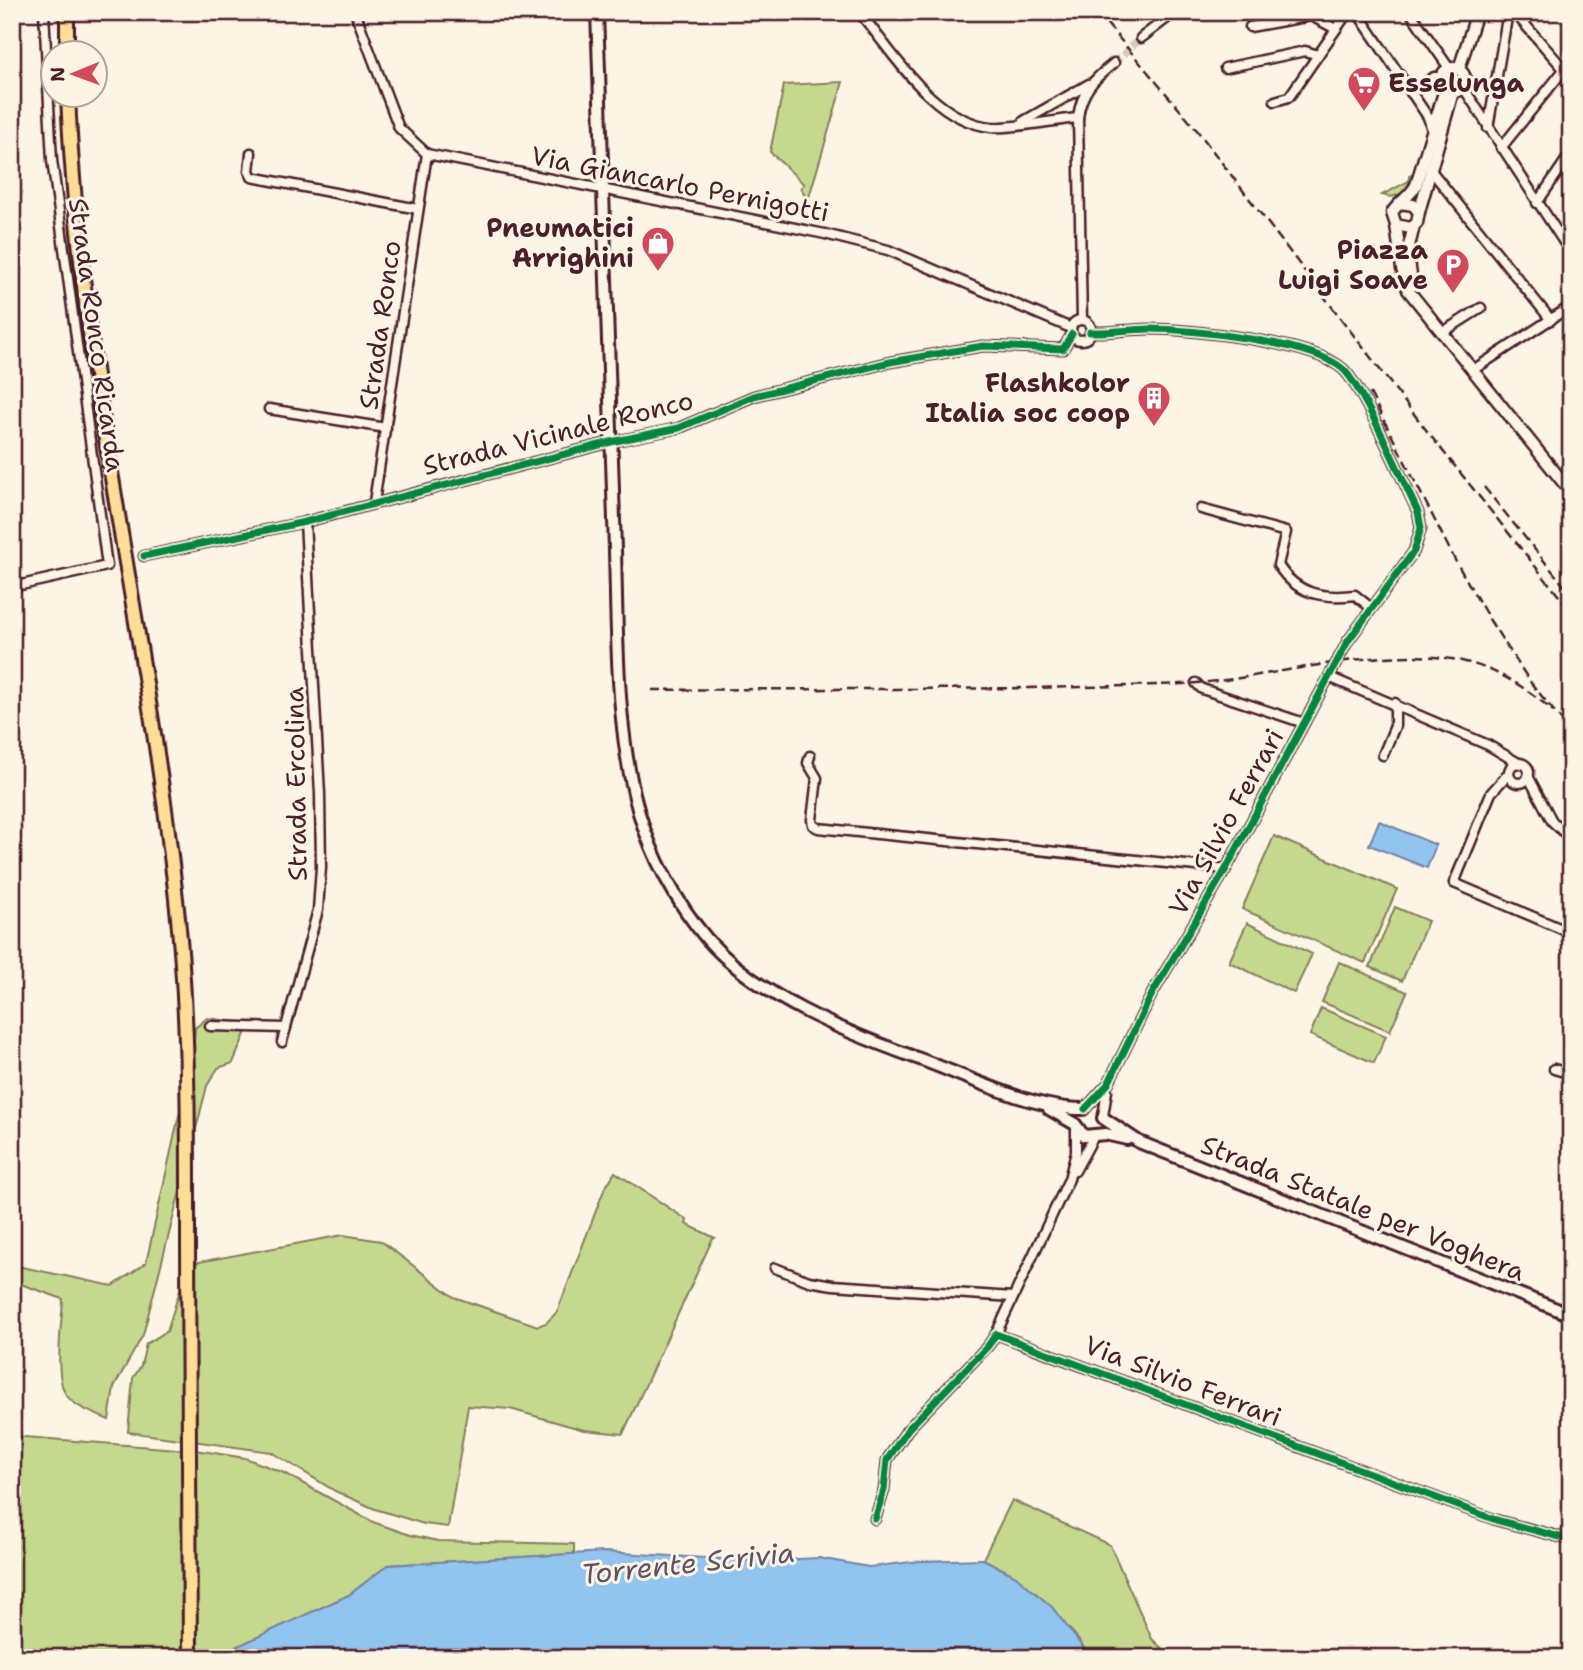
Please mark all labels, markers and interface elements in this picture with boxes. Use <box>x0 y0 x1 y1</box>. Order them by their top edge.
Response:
north arrow <box>38 38 108 108</box>
supermarket icon: Esselunga <box>1345 64 1383 113</box>
place label: Esselunga <box>1388 65 1525 100</box>
text: N <box>45 67 70 82</box>
street label: Via Giancarlo Pernigotti <box>528 137 832 230</box>
street label: Strada Ronco Ricarda <box>61 196 134 474</box>
place label: Pneumatici Arrighini <box>486 210 634 275</box>
shop icon: Pneumatici Arrighini <box>639 224 677 273</box>
place label: Piazza Luigi Soave <box>1278 232 1428 297</box>
street label: Strada Ronco <box>350 238 409 412</box>
parking icon: Piazza Luigi Soave <box>1434 246 1472 295</box>
place label: Flashkolor Italia soc coop <box>925 365 1130 430</box>
building icon: Flashkolor Italia soc coop <box>1135 379 1173 428</box>
street label: Strada Vicinale Ronco <box>419 382 697 483</box>
street label: Strada Ercolina <box>276 687 315 881</box>
street label: Via Silvio Ferrari <box>1160 722 1291 921</box>
street label: Strada Statale per Voghera <box>1196 1126 1530 1289</box>
street label: Via Silvio Ferrari <box>1080 1327 1287 1434</box>
water label: Torrente Scrivia <box>579 1533 797 1593</box>

